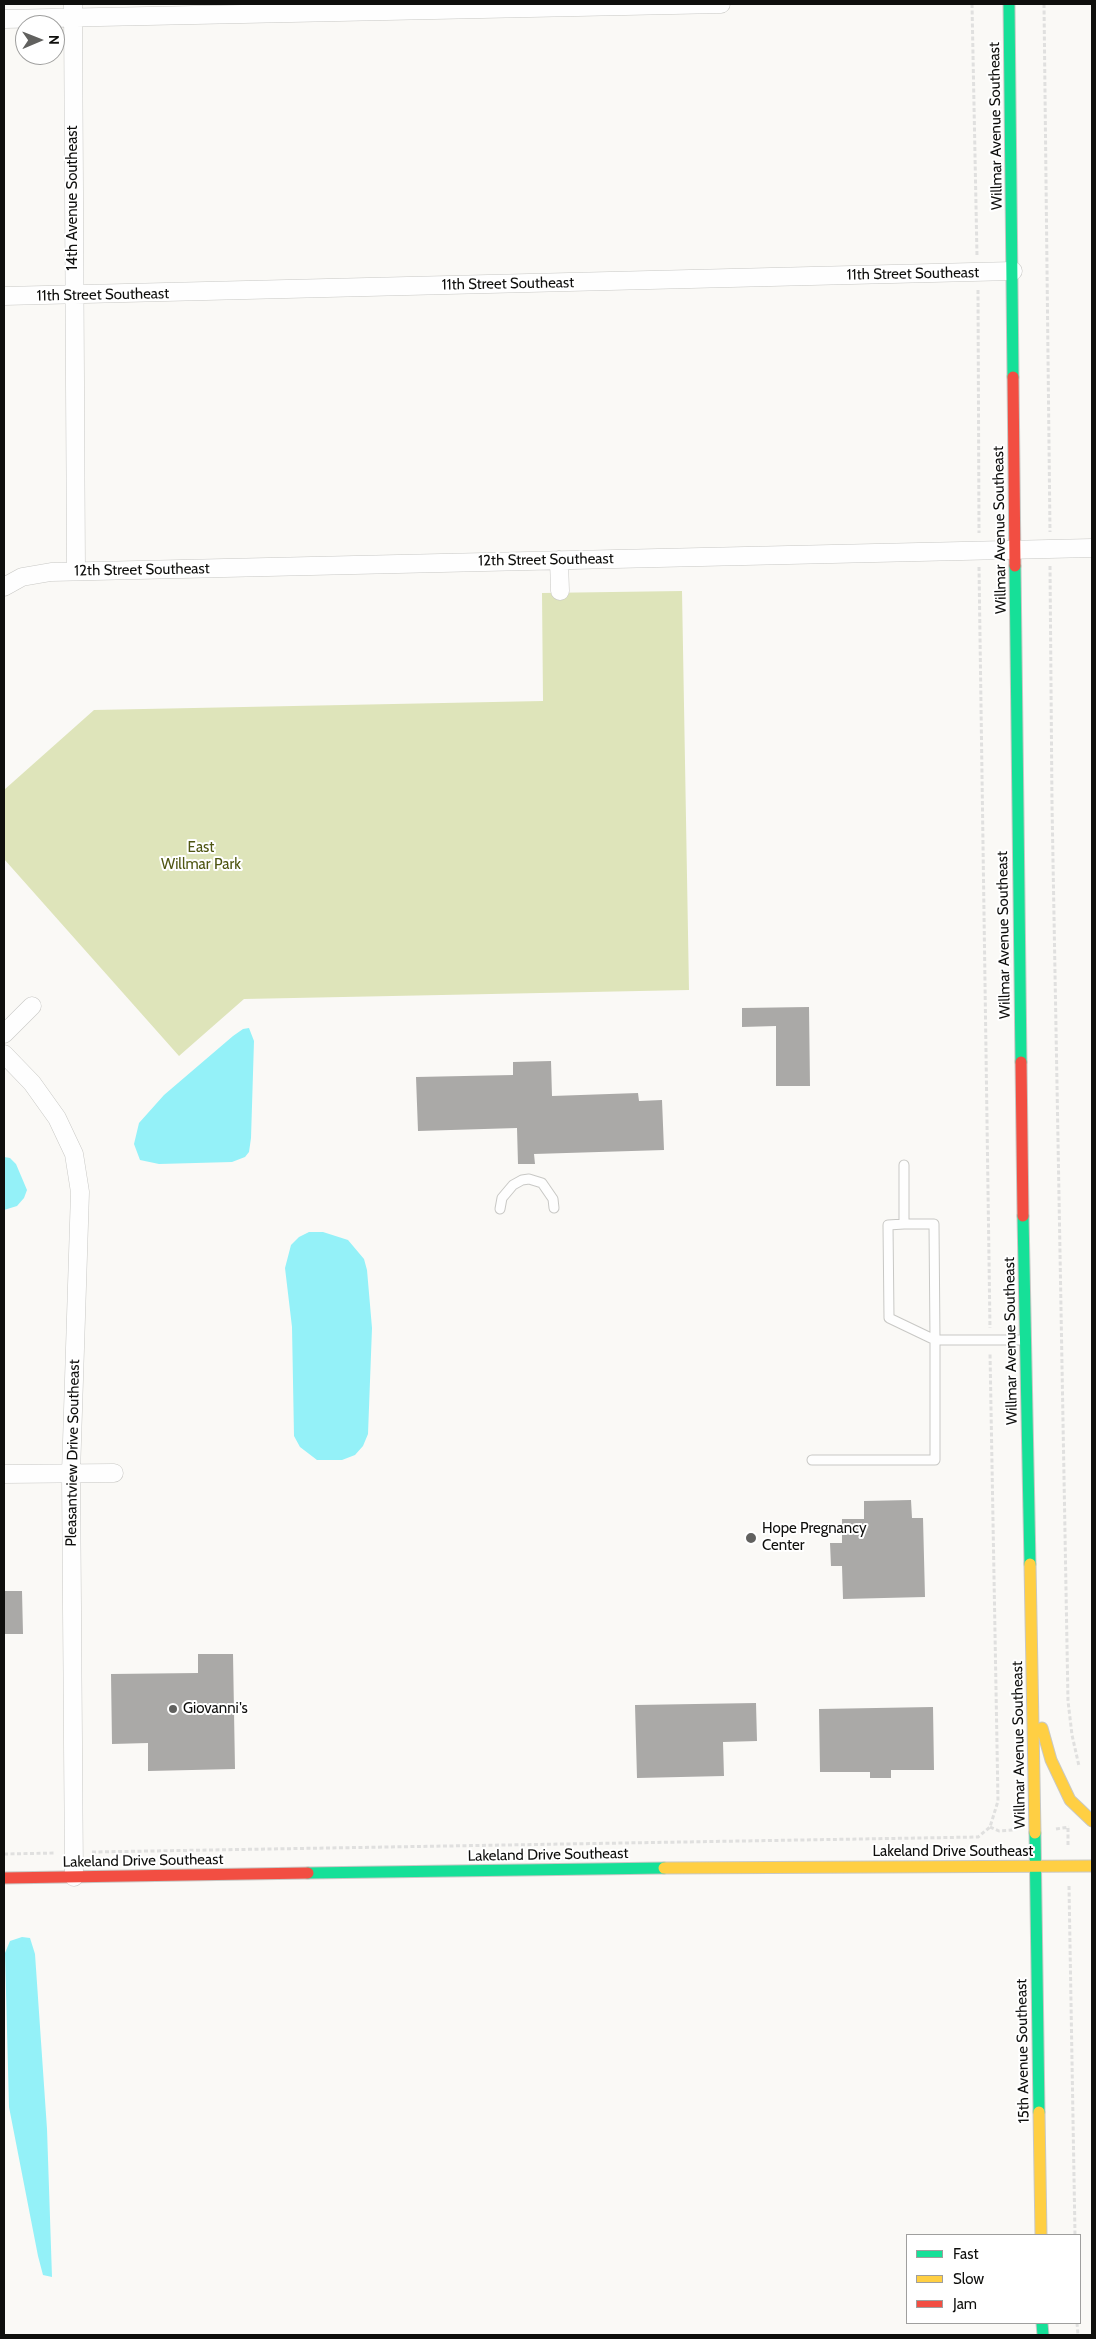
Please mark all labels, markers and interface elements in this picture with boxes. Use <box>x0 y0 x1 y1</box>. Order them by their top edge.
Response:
north arrow <box>15 15 65 65</box>
text: N <box>45 35 63 45</box>
street label: Willmar Avenue Southeast <box>986 42 1006 210</box>
street label: 14th Avenue Southeast <box>64 125 82 271</box>
street label: 11th Street Southeast <box>847 264 979 284</box>
street label: 11th Street Southeast <box>442 274 574 294</box>
street label: 11th Street Southeast <box>37 285 169 305</box>
street label: Willmar Avenue Southeast <box>990 446 1010 614</box>
street label: 12th Street Southeast <box>478 550 614 570</box>
street label: 12th Street Southeast <box>74 560 210 580</box>
park label: East Willmar Park <box>161 839 241 874</box>
street label: Willmar Avenue Southeast <box>994 851 1014 1019</box>
street label: Willmar Avenue Southeast <box>1001 1257 1021 1425</box>
street label: Pleasantview Drive Southeast <box>62 1359 84 1547</box>
place label: Hope Pregnancy Center <box>762 1520 867 1555</box>
marker: Hope Pregnancy Center <box>744 1531 758 1545</box>
street label: Willmar Avenue Southeast <box>1009 1661 1029 1829</box>
place label: Giovanni's <box>183 1700 248 1718</box>
marker: Giovanni's <box>167 1703 179 1715</box>
street label: Lakeland Drive Southeast <box>873 1843 1033 1861</box>
street label: Lakeland Drive Southeast <box>467 1845 629 1865</box>
street label: Lakeland Drive Southeast <box>62 1851 224 1871</box>
street label: 15th Avenue Southeast <box>1013 1979 1033 2123</box>
legend <box>906 2234 1081 2324</box>
text: Fast <box>953 2245 978 2263</box>
text: Slow <box>953 2270 984 2288</box>
text: Jam <box>953 2295 977 2313</box>

